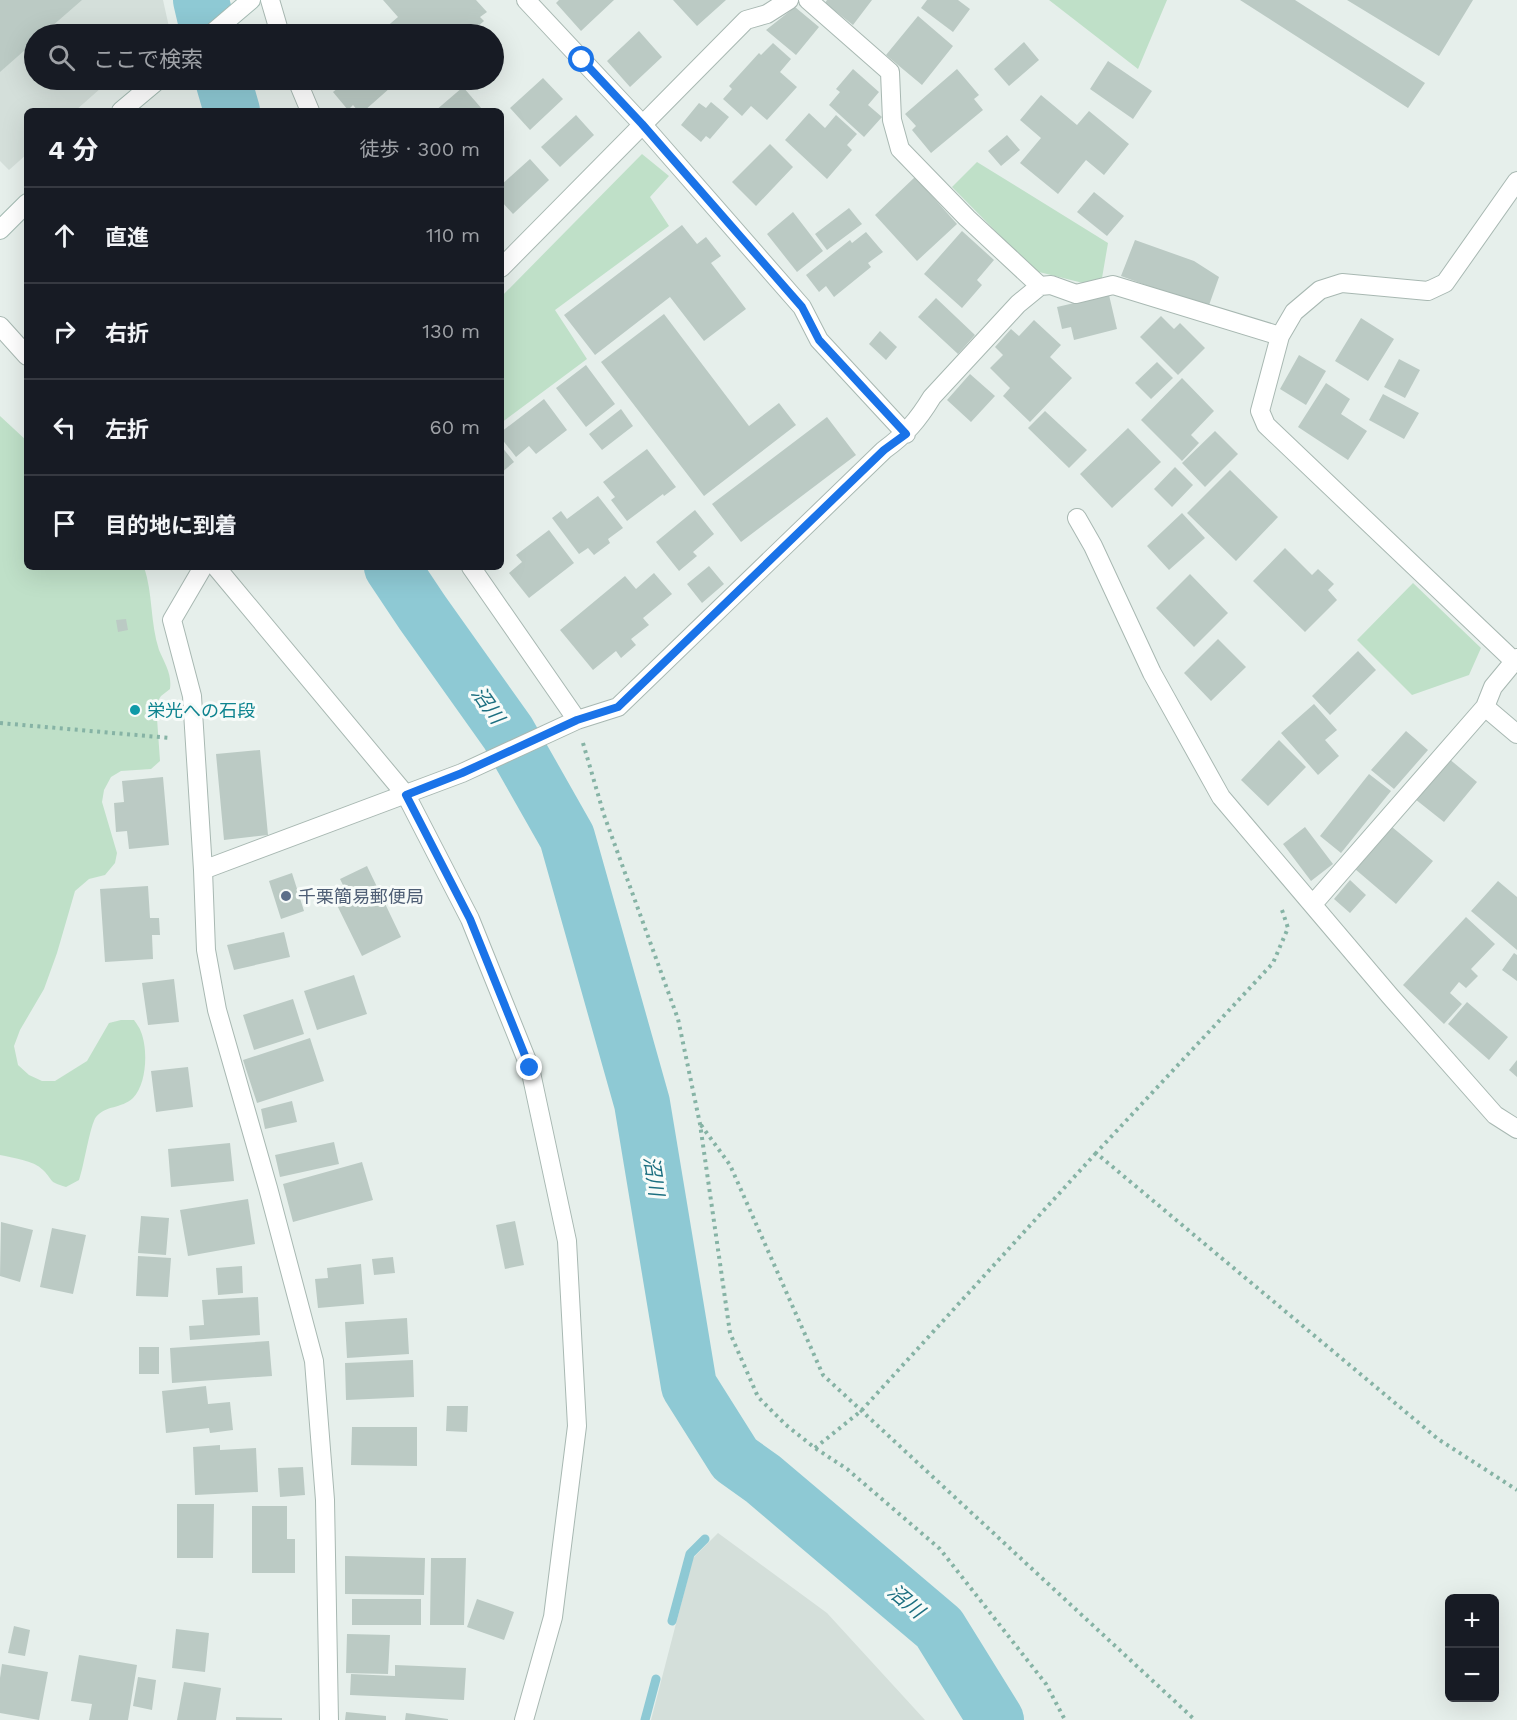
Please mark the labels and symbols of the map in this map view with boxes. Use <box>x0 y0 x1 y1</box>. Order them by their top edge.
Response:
route start <box>568 46 594 72</box>
water label: 沼川 <box>467 682 510 730</box>
place label: 栄光への石段 <box>147 700 255 721</box>
marker: 栄光への石段 <box>128 703 142 717</box>
place label: 千栗簡易郵便局 <box>298 886 424 907</box>
marker: 千栗簡易郵便局 <box>279 889 293 903</box>
route end <box>516 1054 542 1080</box>
water label: 沼川 <box>639 1154 669 1200</box>
water label: 沼川 <box>883 1579 931 1624</box>

